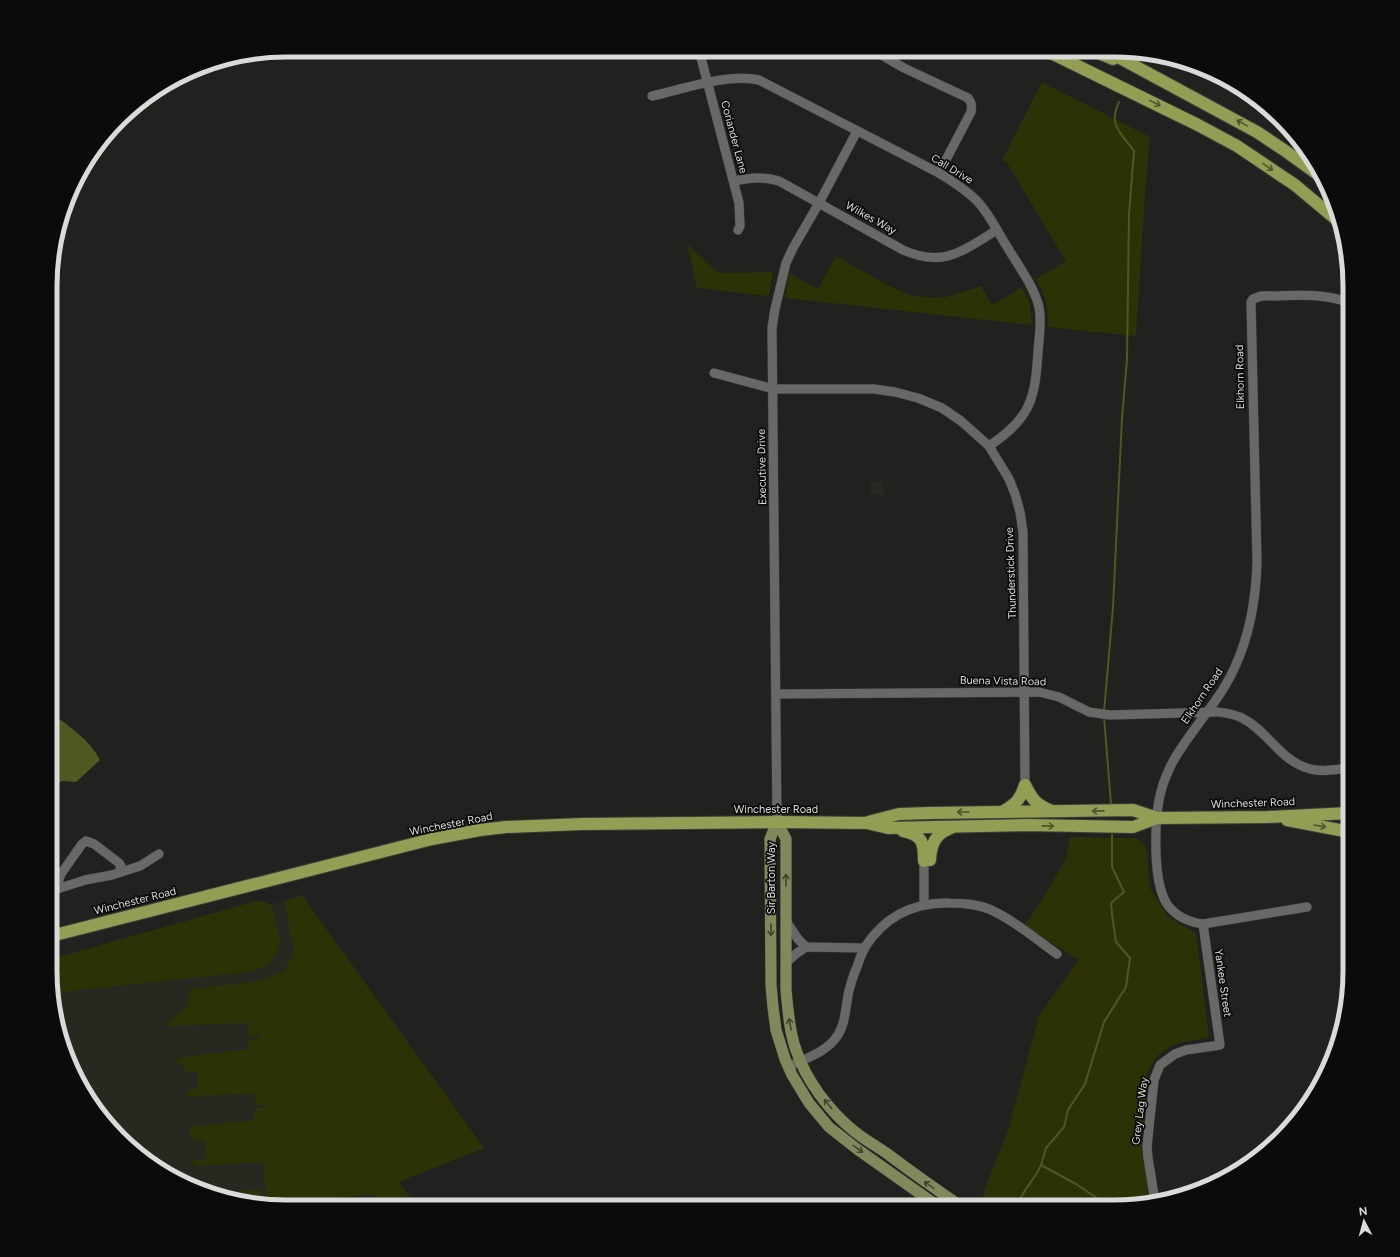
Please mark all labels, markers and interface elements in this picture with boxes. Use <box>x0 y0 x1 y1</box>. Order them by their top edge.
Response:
street label: Coriander Lane <box>718 99 750 175</box>
one-way arrow <box>1149 100 1161 107</box>
one-way arrow <box>1236 119 1248 127</box>
street label: Call Drive <box>929 151 975 187</box>
one-way arrow <box>1263 162 1274 171</box>
street label: Wilkes Way <box>843 199 899 237</box>
street label: Elkhorn Road <box>1233 345 1247 409</box>
street label: Executive Drive <box>755 429 769 505</box>
street label: Thunderstick Drive <box>1003 527 1019 619</box>
street label: Elkhorn Road <box>1179 666 1225 726</box>
street label: Buena Vista Road <box>960 674 1046 688</box>
street label: Winchester Road <box>1211 795 1295 811</box>
street label: Winchester Road <box>734 803 818 816</box>
one-way arrow <box>1092 807 1105 815</box>
one-way arrow <box>957 808 970 816</box>
street label: Winchester Road <box>408 810 494 838</box>
one-way arrow <box>1041 822 1054 830</box>
one-way arrow <box>1313 822 1326 830</box>
street label: Sir Barton Way <box>765 842 778 914</box>
one-way arrow <box>782 874 790 887</box>
street label: Winchester Road <box>92 884 178 918</box>
one-way arrow <box>767 923 775 936</box>
street label: Yankee Street <box>1212 948 1234 1018</box>
one-way arrow <box>786 1017 794 1030</box>
street label: Grey Lag Way <box>1129 1076 1151 1146</box>
one-way arrow <box>824 1099 832 1110</box>
one-way arrow <box>852 1145 863 1153</box>
one-way arrow <box>924 1181 935 1189</box>
north arrow <box>1344 1201 1384 1241</box>
text: N <box>1358 1205 1368 1218</box>

